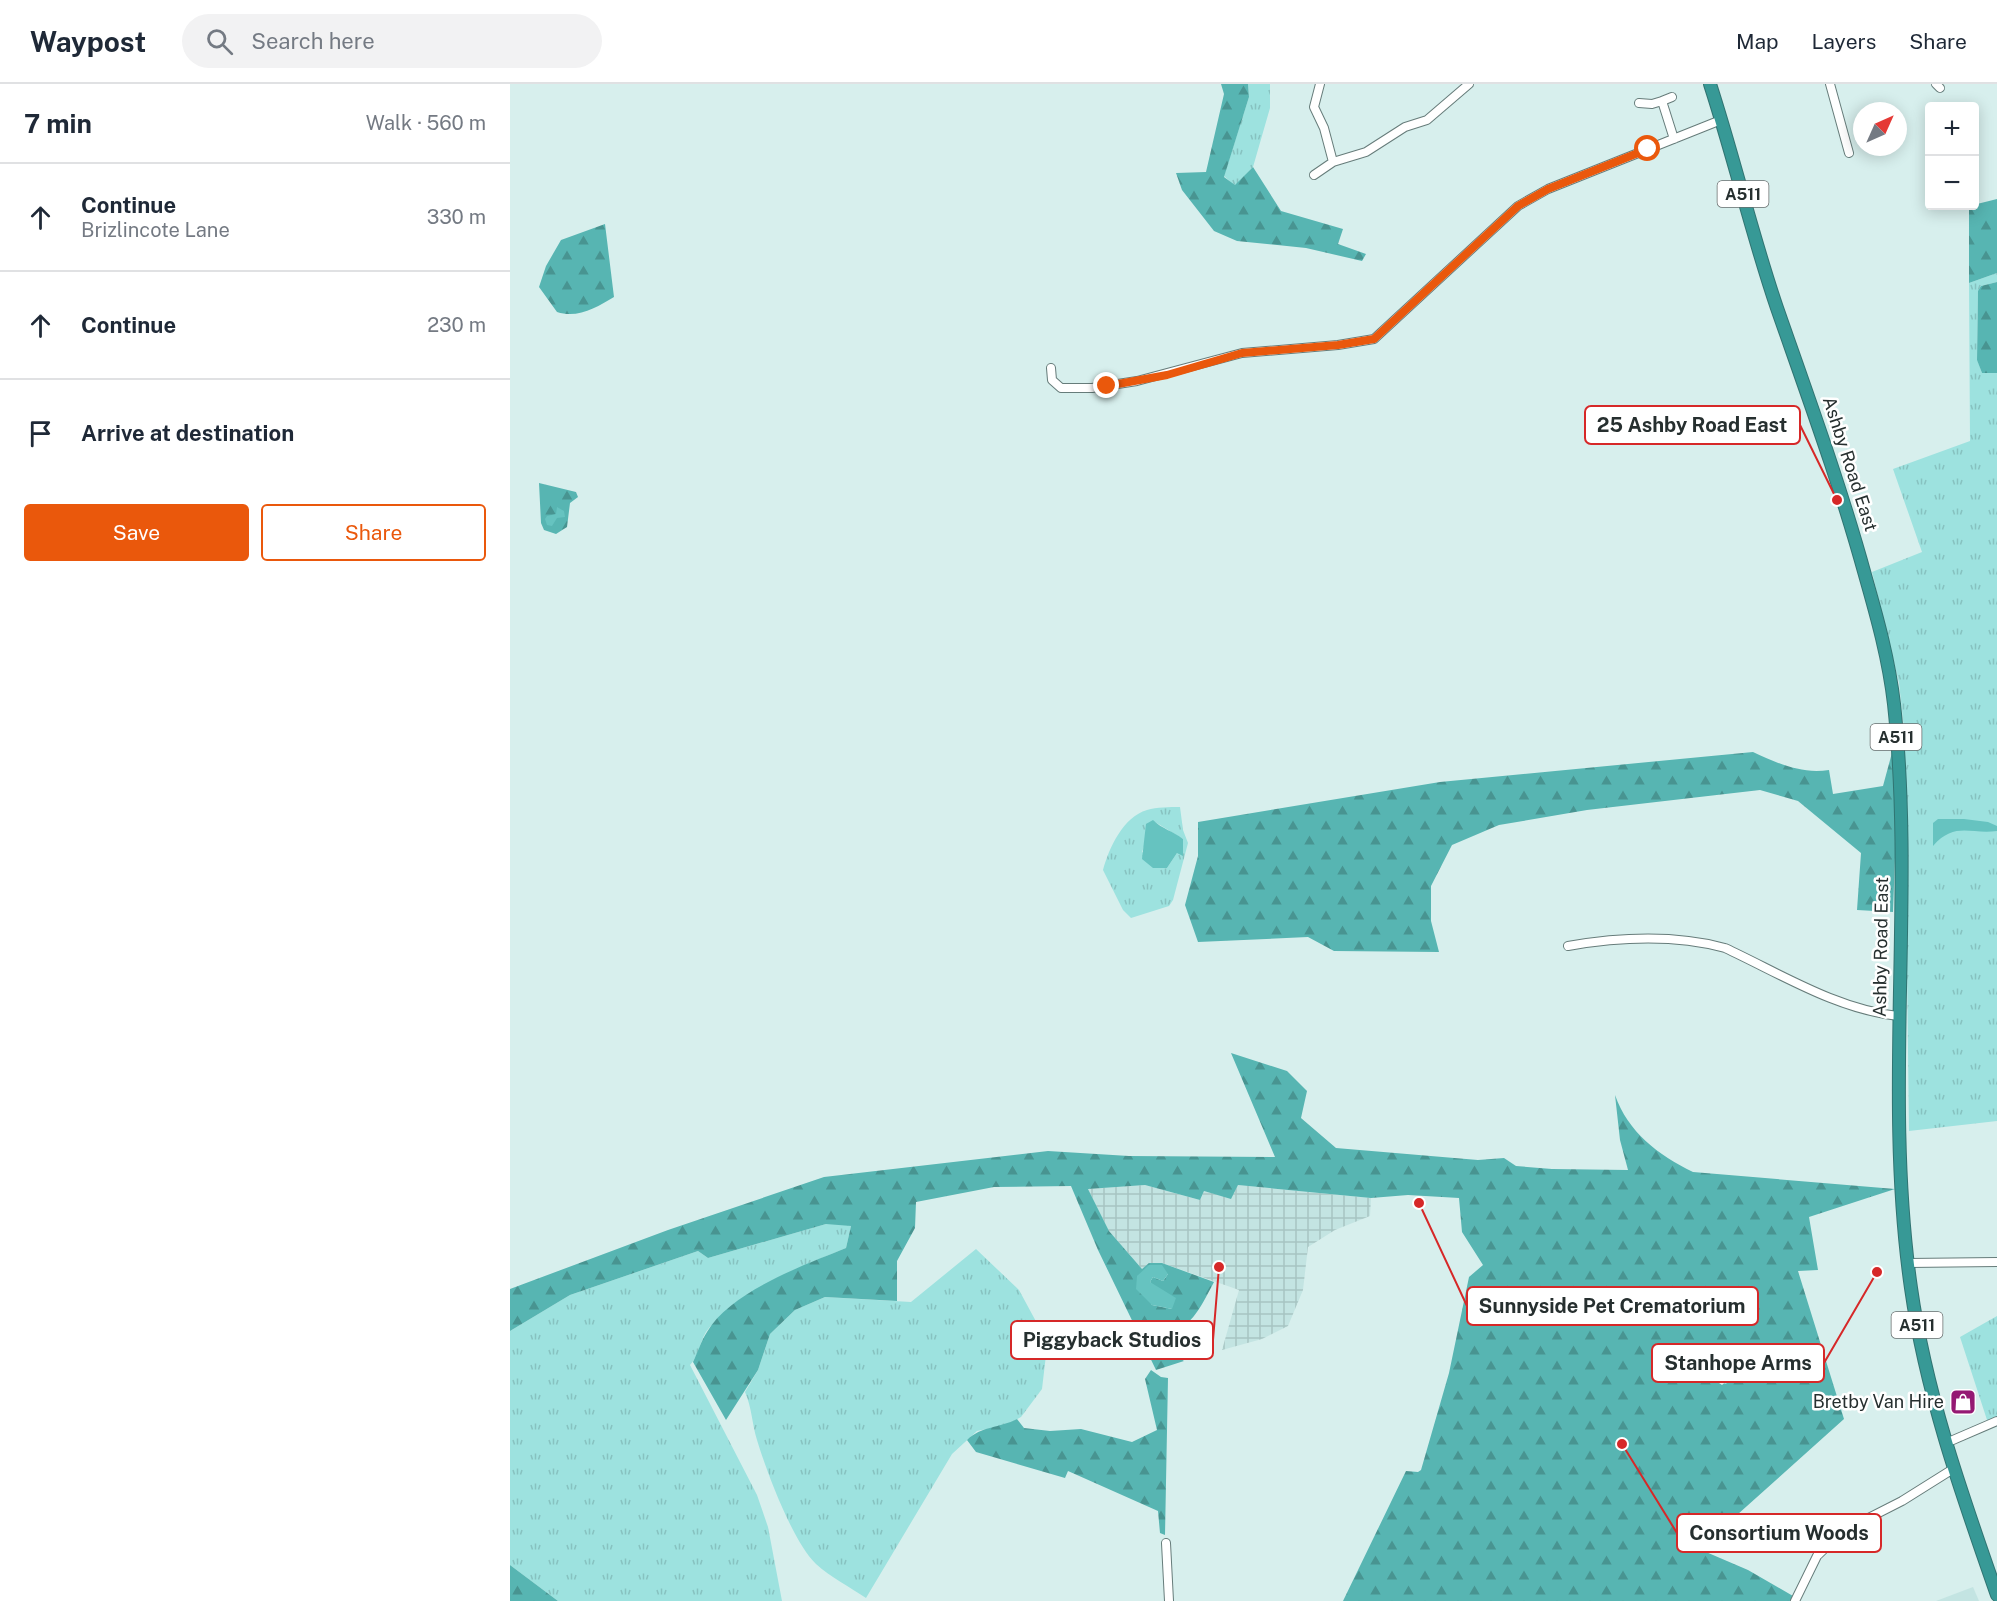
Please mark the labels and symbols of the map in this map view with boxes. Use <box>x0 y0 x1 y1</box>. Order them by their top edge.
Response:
north arrow <box>1853 102 1907 156</box>
route start <box>1634 135 1660 161</box>
road number: A511 <box>1718 181 1768 207</box>
route end <box>1093 372 1119 398</box>
street label: Ashby Road East <box>1819 394 1882 534</box>
callout: 25 Ashby Road East <box>1585 406 1800 444</box>
text: 25 Ashby Road East <box>1597 413 1787 437</box>
road number: A511 <box>1870 724 1922 750</box>
street label: Ashby Road East <box>1869 877 1892 1017</box>
callout: Sunnyside Pet Crematorium <box>1467 1287 1758 1325</box>
text: Sunnyside Pet Crematorium <box>1479 1294 1745 1318</box>
road number: A511 <box>1892 1312 1942 1338</box>
callout: Piggyback Studios <box>1011 1321 1213 1359</box>
text: Piggyback Studios <box>1023 1328 1201 1352</box>
callout: Stanhope Arms <box>1652 1344 1824 1382</box>
text: Stanhope Arms <box>1664 1351 1812 1375</box>
shop icon: Bretby Van Hire <box>1948 1387 1978 1417</box>
place label: Bretby Van Hire <box>1813 1391 1944 1412</box>
callout: Consortium Woods <box>1677 1514 1881 1552</box>
text: Consortium Woods <box>1689 1521 1869 1545</box>

